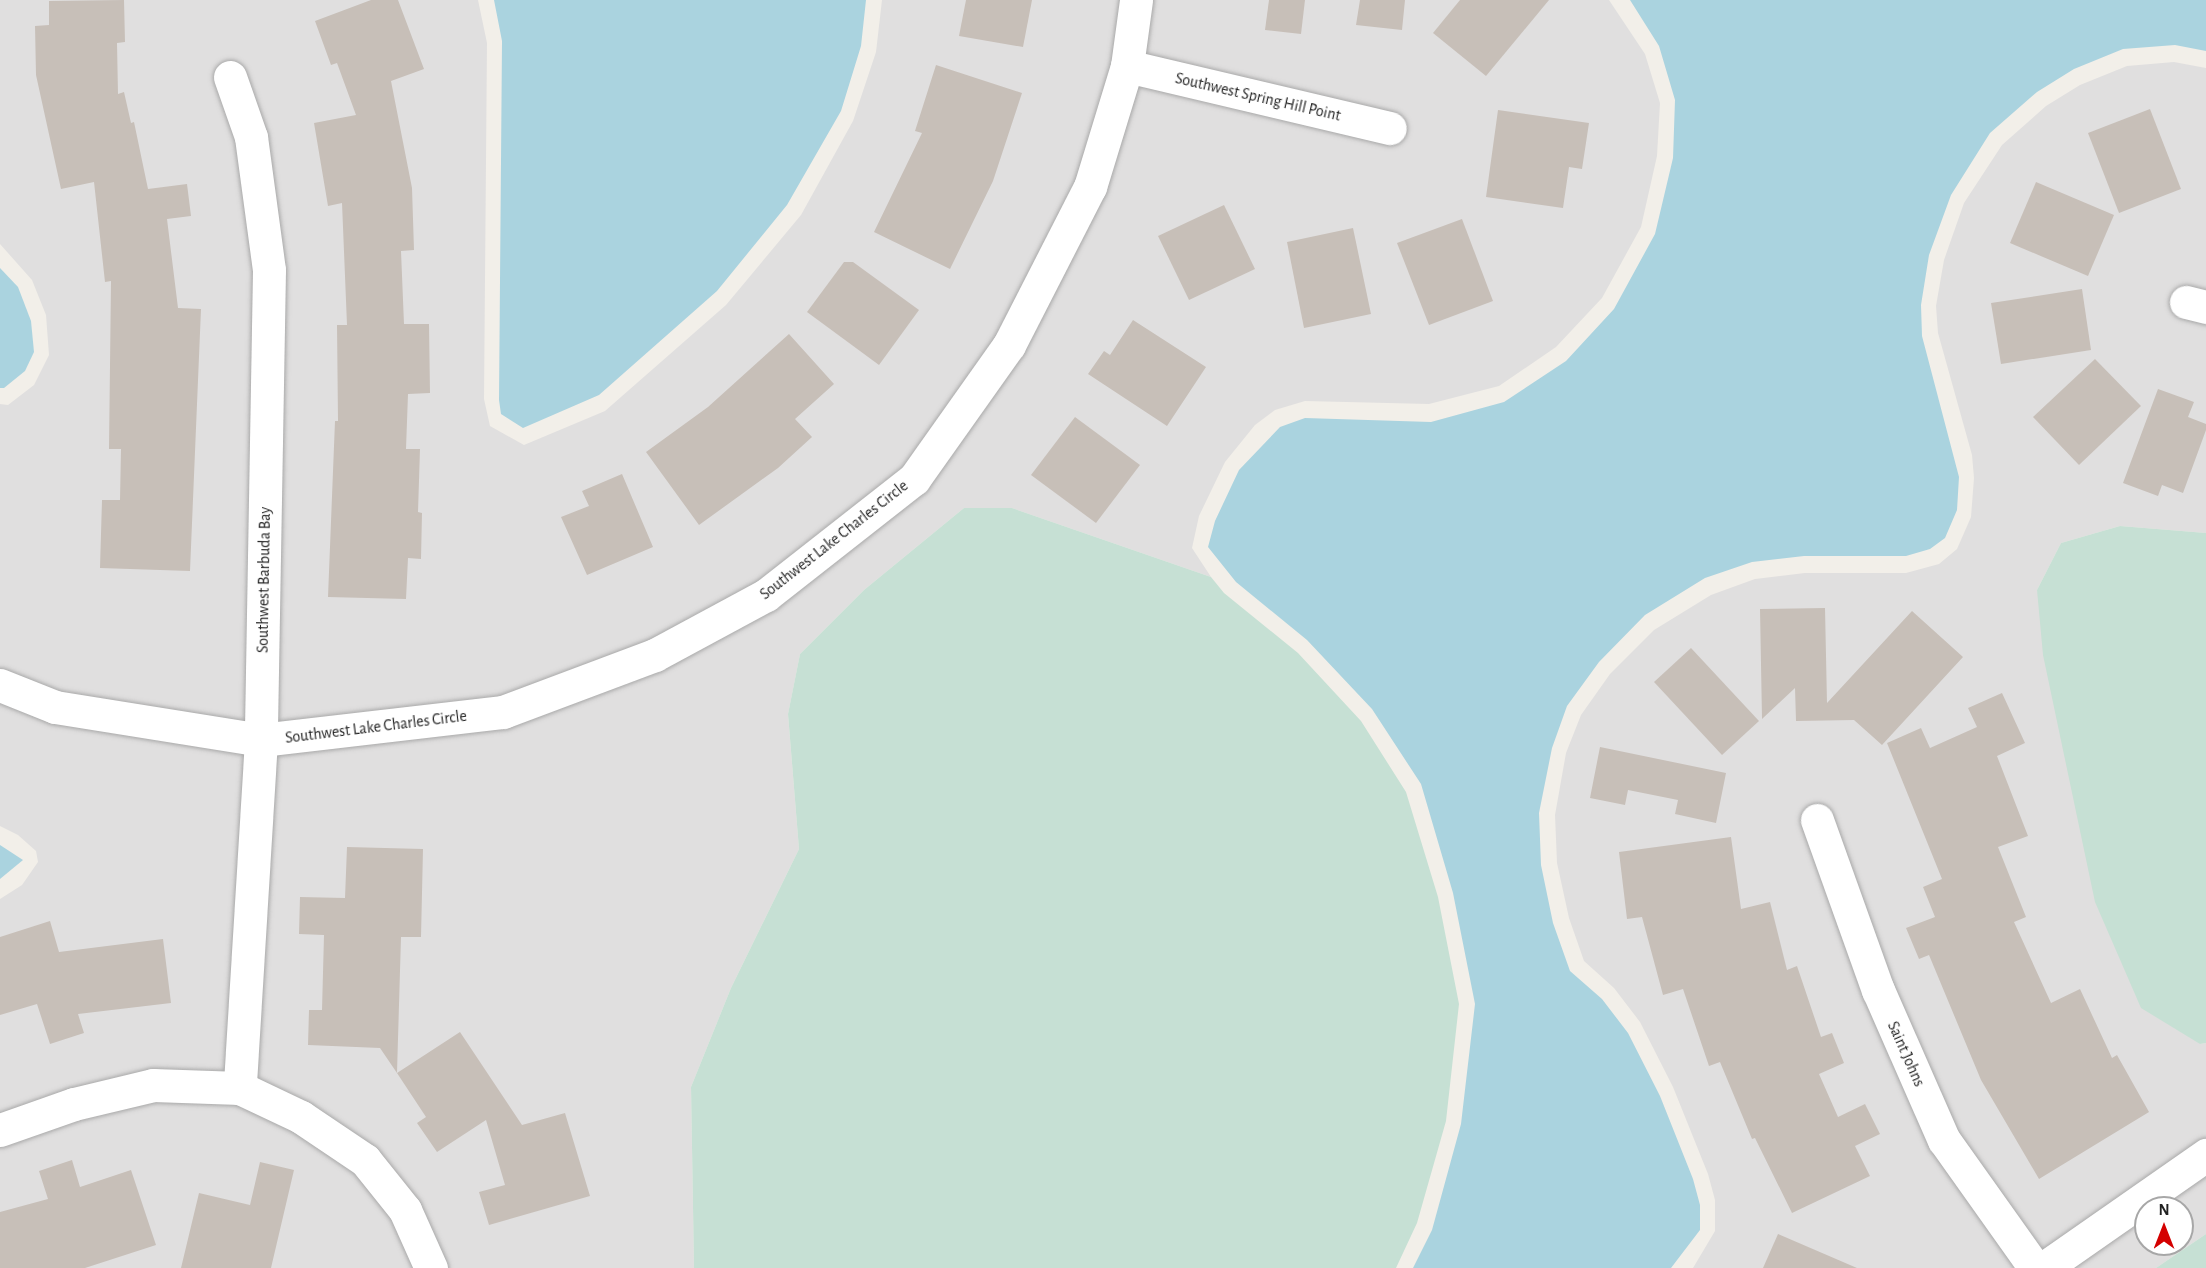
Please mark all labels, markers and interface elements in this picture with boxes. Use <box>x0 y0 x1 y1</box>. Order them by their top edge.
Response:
street label: Southwest Spring Hill Point <box>1173 69 1343 125</box>
street label: Southwest Lake Charles Circle <box>756 476 912 604</box>
street label: Southwest Barbuda Bay <box>253 507 275 653</box>
street label: Southwest Lake Charles Circle <box>284 706 468 748</box>
street label: Saint Johns <box>1883 1018 1929 1090</box>
north arrow <box>2134 1196 2194 1256</box>
text: N <box>2158 1202 2170 1218</box>

